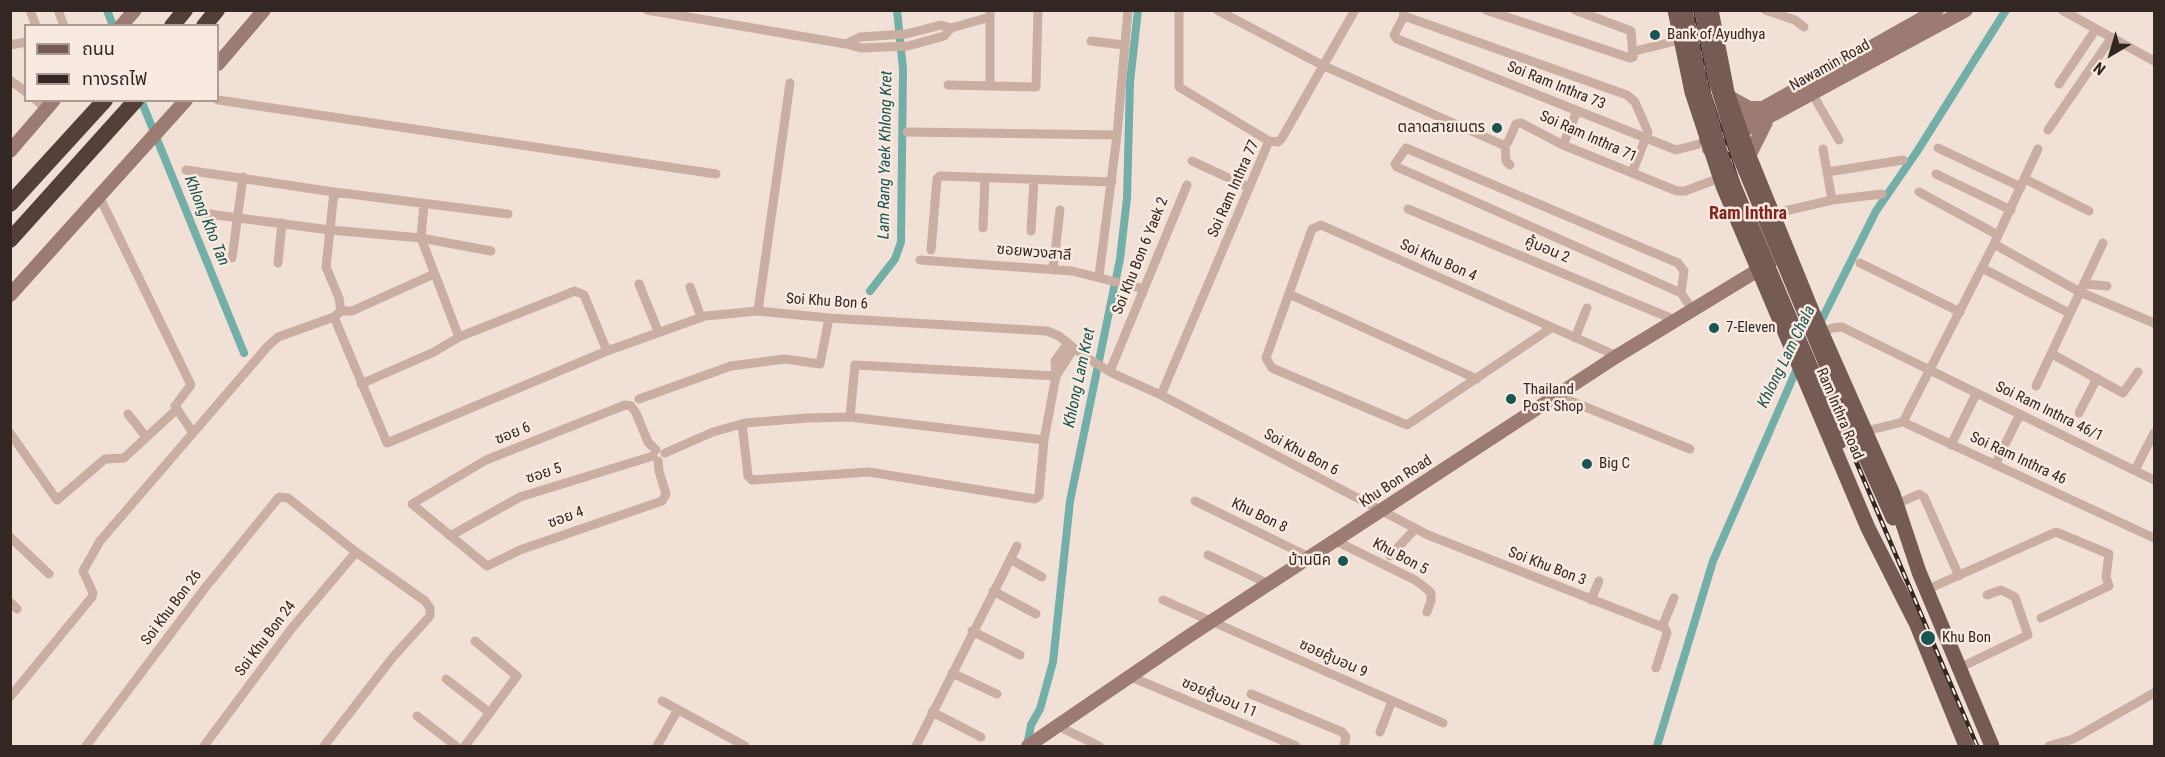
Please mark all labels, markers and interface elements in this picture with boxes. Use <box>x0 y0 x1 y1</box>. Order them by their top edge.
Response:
legend <box>24 24 219 102</box>
north arrow <box>2081 24 2141 84</box>
place label: Bank of Ayudhya <box>1667 26 1765 44</box>
marker: Bank of Ayudhya <box>1648 28 1662 42</box>
street label: Nawamin Road <box>1787 37 1873 95</box>
text: ถนน <box>82 38 115 59</box>
street label: Soi Ram Inthra 73 <box>1504 58 1608 114</box>
text: N <box>2090 58 2109 79</box>
text: ทางรถไฟ <box>82 68 147 89</box>
water label: Lam Rang Yaek Khlong Kret <box>875 71 897 239</box>
street label: Soi Ram Inthra 71 <box>1537 108 1639 166</box>
place label: ตลาดสายเนตร <box>1398 119 1485 137</box>
marker: ตลาดสายเนตร <box>1490 121 1504 135</box>
street label: Soi Ram Inthra 77 <box>1205 138 1263 240</box>
water label: Khlong Kho Tan <box>179 173 233 269</box>
street label: Soi Khu Bon 6 Yaek 2 <box>1109 195 1173 317</box>
district label: Ram Inthra <box>1709 203 1787 225</box>
street label: คู้บอน 2 <box>1522 233 1572 267</box>
street label: Soi Khu Bon 4 <box>1397 236 1479 286</box>
street label: ซอยพวงสาลี <box>996 241 1072 265</box>
street label: Soi Khu Bon 6 <box>785 290 869 314</box>
water label: Khlong Lam Chala <box>1754 303 1820 411</box>
place label: 7-Eleven <box>1726 319 1776 337</box>
marker: 7-Eleven <box>1707 321 1721 335</box>
water label: Khlong Lam Kret <box>1060 327 1100 429</box>
street label: Ram Inthra Road <box>1812 366 1866 462</box>
street label: Soi Ram Inthra 46/1 <box>1992 378 2106 446</box>
place label: Thailand Post Shop <box>1523 381 1583 416</box>
marker: Thailand Post Shop <box>1504 392 1518 406</box>
street label: ซอย 6 <box>493 419 533 449</box>
street label: Soi Khu Bon 6 <box>1261 426 1341 480</box>
street label: Soi Ram Inthra 46 <box>1967 429 2069 489</box>
street label: Khu Bon Road <box>1356 452 1436 512</box>
place label: Big C <box>1599 455 1630 473</box>
marker: Big C <box>1580 457 1594 471</box>
street label: ซอย 5 <box>524 460 564 488</box>
street label: Khu Bon 8 <box>1228 495 1290 537</box>
street label: ซอย 4 <box>546 503 586 533</box>
street label: Khu Bon 5 <box>1369 535 1431 579</box>
street label: Soi Khu Bon 3 <box>1505 544 1589 590</box>
place label: บ้านนิค <box>1288 552 1331 570</box>
marker: บ้านนิค <box>1336 554 1350 568</box>
street label: Soi Khu Bon 26 <box>138 567 206 649</box>
street label: Soi Khu Bon 24 <box>232 598 300 680</box>
marker: Khu Bon <box>1919 629 1937 647</box>
place label: Khu Bon <box>1942 629 1991 647</box>
street label: ซอยคู้บอน 9 <box>1296 636 1370 682</box>
street label: ซอยคู้บอน 11 <box>1179 674 1259 722</box>

